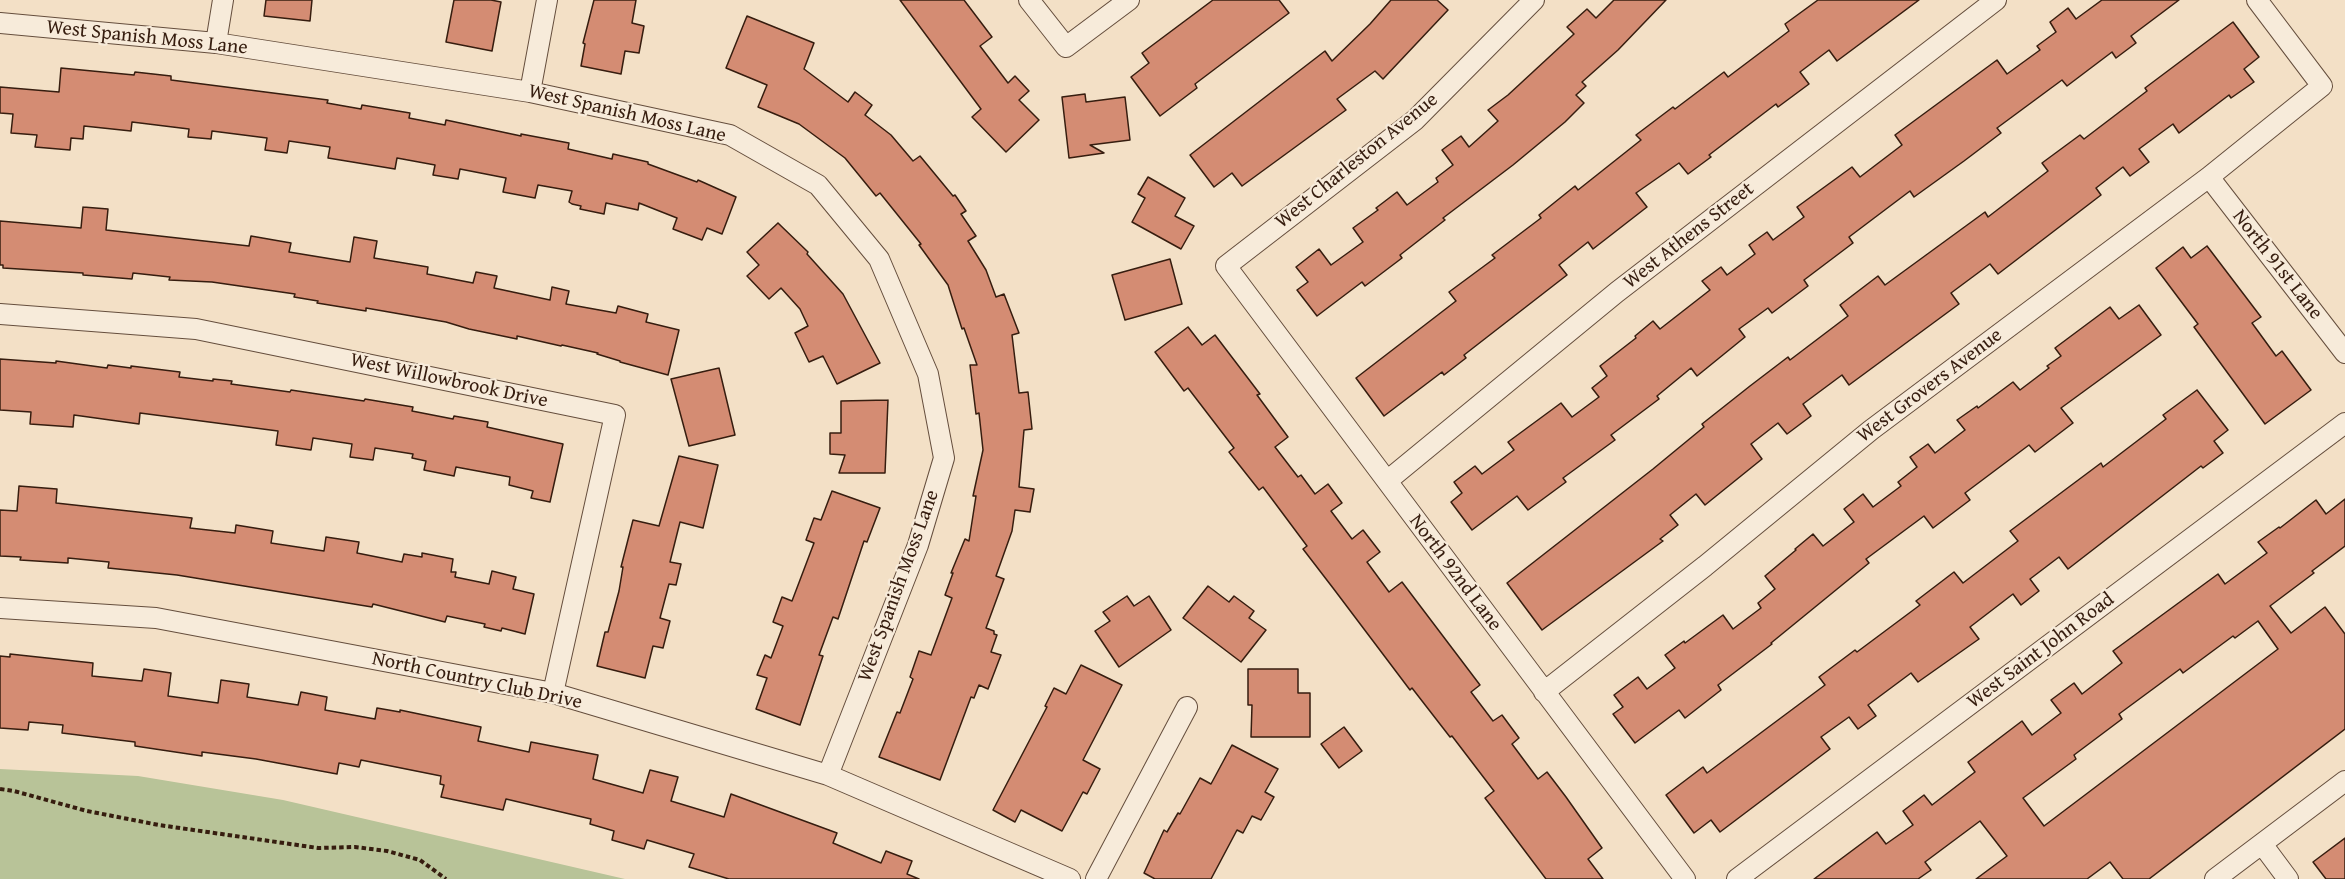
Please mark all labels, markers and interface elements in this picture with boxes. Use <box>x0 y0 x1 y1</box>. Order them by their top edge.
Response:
street label: West Spanish Moss Lane <box>45 16 249 60</box>
street label: West Spanish Moss Lane <box>526 80 728 148</box>
street label: West Charleston Avenue <box>1271 88 1443 234</box>
street label: West Athens Street <box>1619 178 1759 294</box>
street label: North 91st Lane <box>2227 205 2327 325</box>
street label: West Grovers Avenue <box>1853 324 2007 448</box>
street label: West Willowbrook Drive <box>348 348 550 414</box>
street label: West Spanish Moss Lane <box>853 487 945 685</box>
street label: North 92nd Lane <box>1403 510 1507 636</box>
street label: West Saint John Road <box>1963 588 2119 714</box>
street label: North Country Club Drive <box>370 647 584 715</box>

